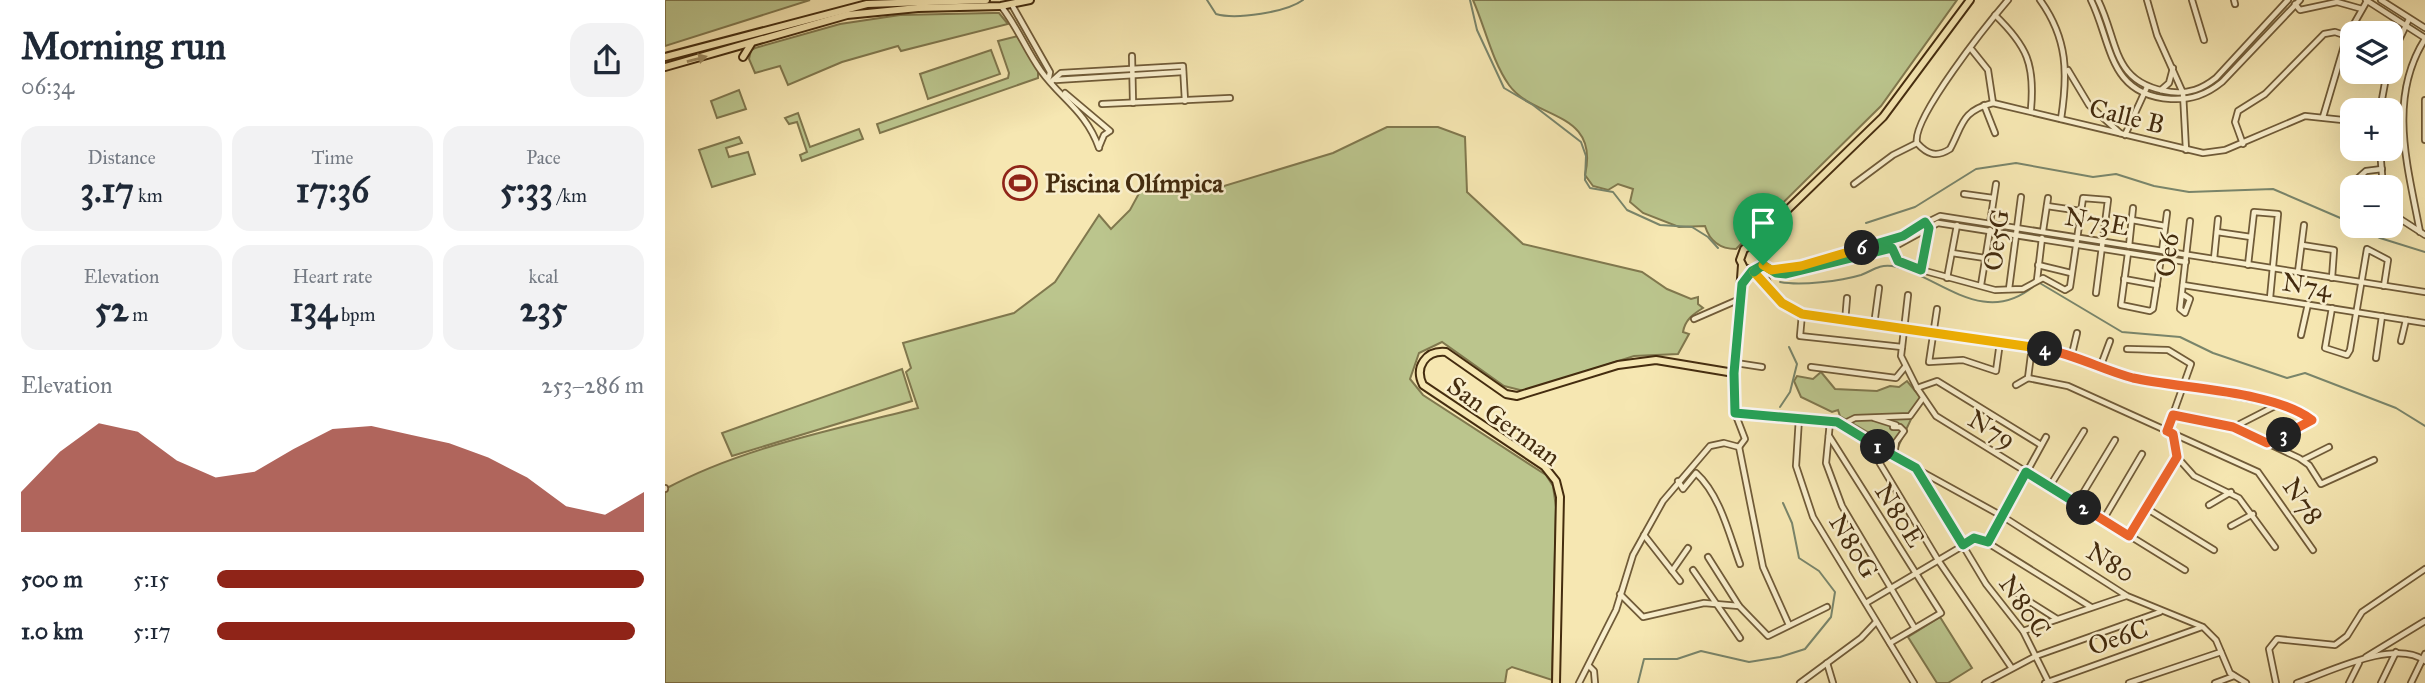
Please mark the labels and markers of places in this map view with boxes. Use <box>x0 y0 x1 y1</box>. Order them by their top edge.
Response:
sports icon: Piscina Olímpica <box>1001 164 1039 202</box>
place label: Piscina Olímpica <box>1045 167 1224 199</box>
pin <box>1733 193 1793 265</box>
pin: 6 <box>1845 230 1879 266</box>
pin: 4 <box>2027 332 2063 366</box>
pin: 3 <box>2267 418 2301 452</box>
pin: 1 <box>1861 430 1895 464</box>
pin: 2 <box>2067 490 2101 526</box>

